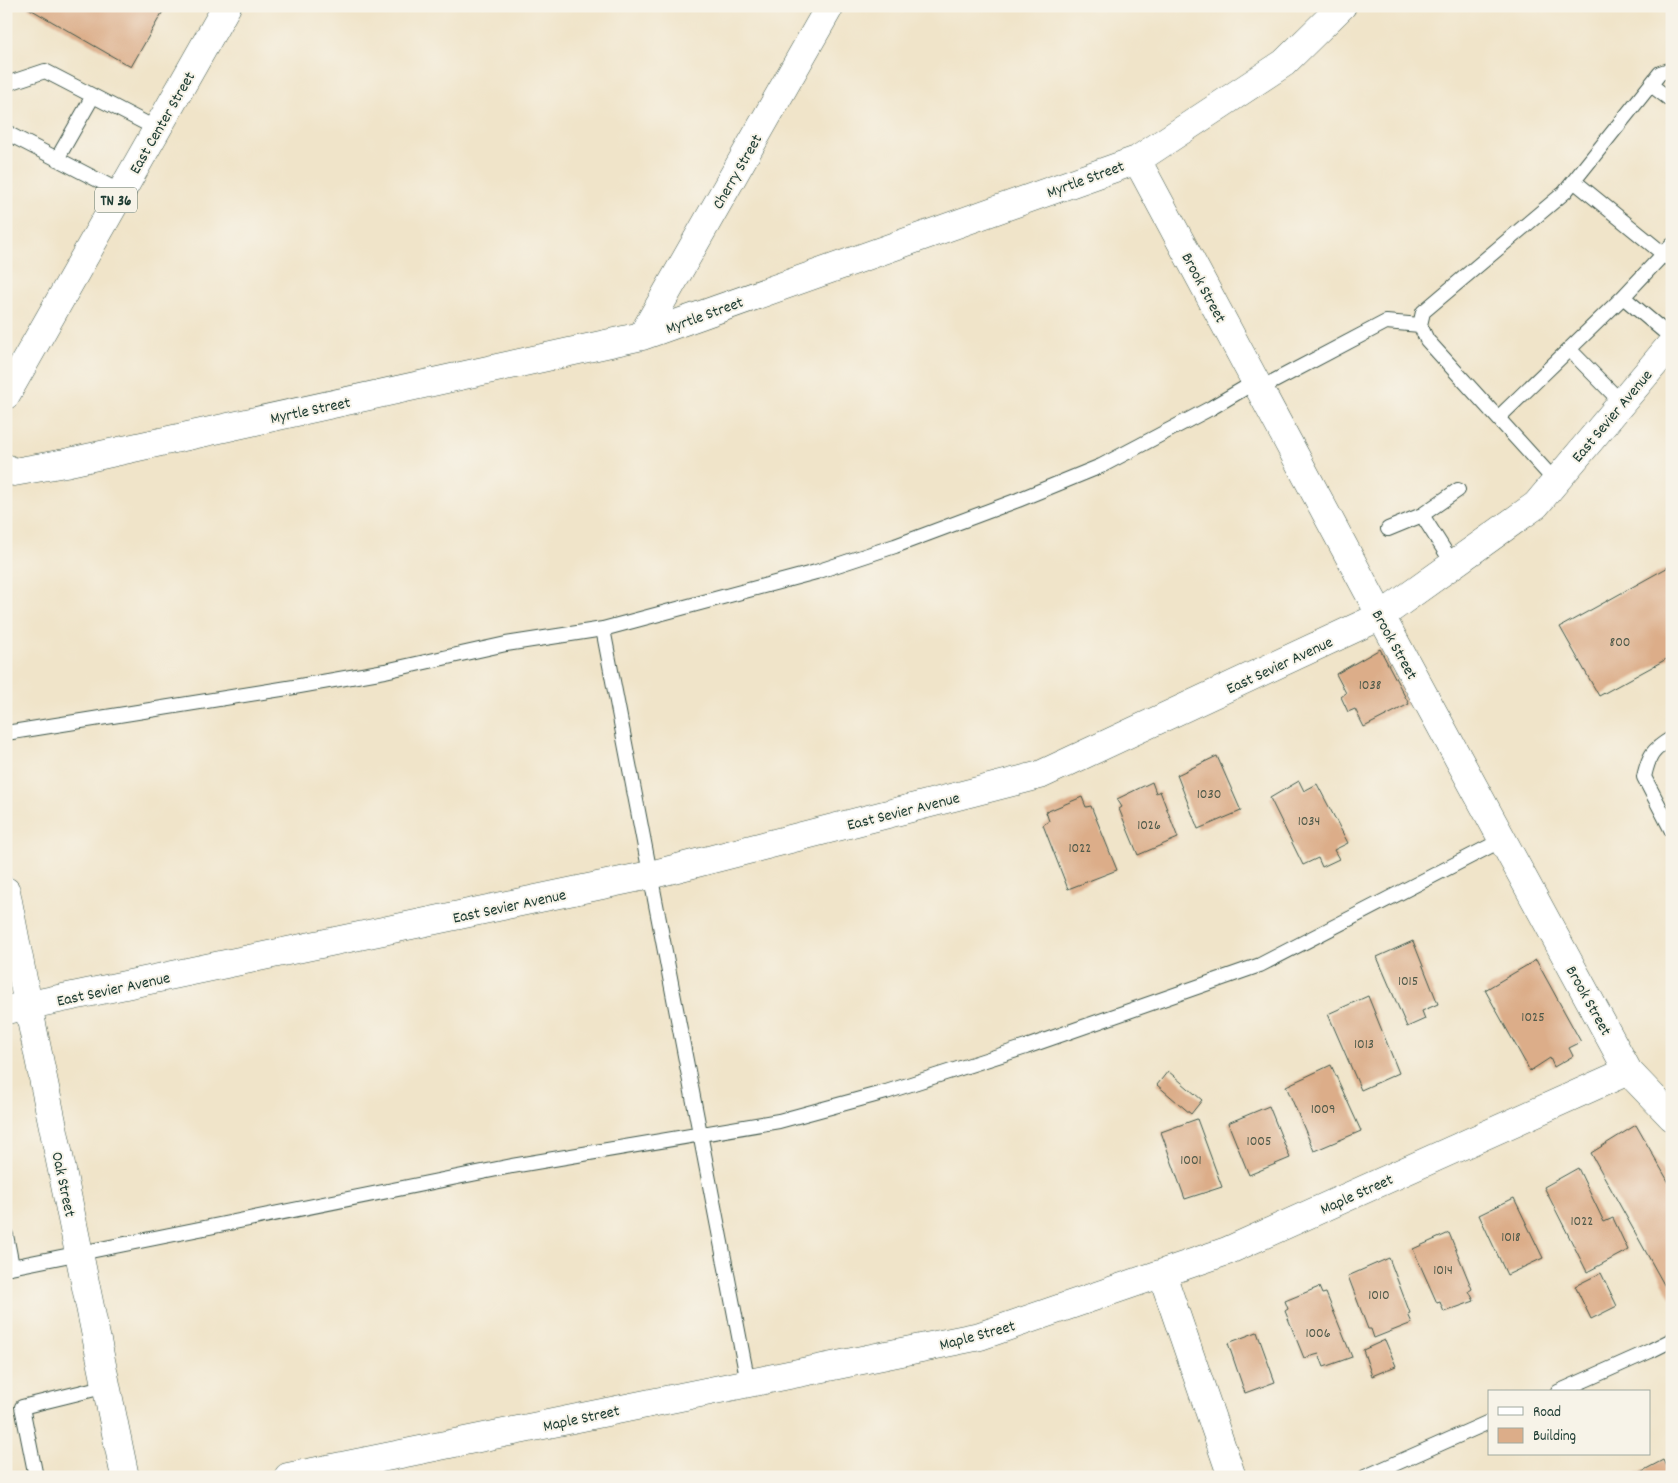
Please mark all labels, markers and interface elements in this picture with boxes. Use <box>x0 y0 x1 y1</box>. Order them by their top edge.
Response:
street label: East Center Street <box>124 68 202 179</box>
street label: Cherry Street <box>707 130 769 214</box>
street label: Myrtle Street <box>1044 156 1128 205</box>
road number: TN 36 <box>95 188 137 212</box>
street label: Brook Street <box>1175 249 1231 328</box>
street label: Myrtle Street <box>663 292 747 341</box>
street label: East Sevier Avenue <box>1567 365 1659 468</box>
street label: Myrtle Street <box>268 392 353 431</box>
street label: Brook Street <box>1365 606 1423 684</box>
street label: East Sevier Avenue <box>1223 632 1337 701</box>
house number: 800 <box>1610 633 1630 653</box>
house number: 1038 <box>1359 676 1382 696</box>
house number: 1030 <box>1197 785 1221 805</box>
street label: East Sevier Avenue <box>845 787 962 838</box>
house number: 1034 <box>1298 812 1320 832</box>
house number: 1026 <box>1137 816 1161 836</box>
house number: 1022 <box>1069 839 1091 859</box>
street label: East Sevier Avenue <box>451 884 568 931</box>
street label: Brook Street <box>1559 962 1617 1040</box>
street label: East Sevier Avenue <box>55 967 172 1014</box>
house number: 1015 <box>1398 972 1418 992</box>
house number: 1025 <box>1521 1008 1545 1028</box>
house number: 1013 <box>1354 1035 1374 1055</box>
house number: 1009 <box>1311 1100 1335 1120</box>
house number: 1005 <box>1247 1132 1271 1152</box>
street label: Oak Street <box>44 1150 81 1219</box>
house number: 1001 <box>1180 1151 1202 1171</box>
street label: Maple Street <box>1317 1169 1397 1222</box>
house number: 1022 <box>1571 1212 1593 1232</box>
house number: 1018 <box>1501 1228 1521 1248</box>
house number: 1014 <box>1433 1261 1453 1281</box>
house number: 1010 <box>1368 1286 1390 1306</box>
street label: Maple Street <box>937 1315 1018 1358</box>
house number: 1006 <box>1305 1324 1331 1344</box>
legend <box>1488 1390 1650 1456</box>
street label: Maple Street <box>541 1400 622 1439</box>
text: Road <box>1533 1402 1561 1424</box>
text: Building <box>1533 1426 1576 1448</box>

